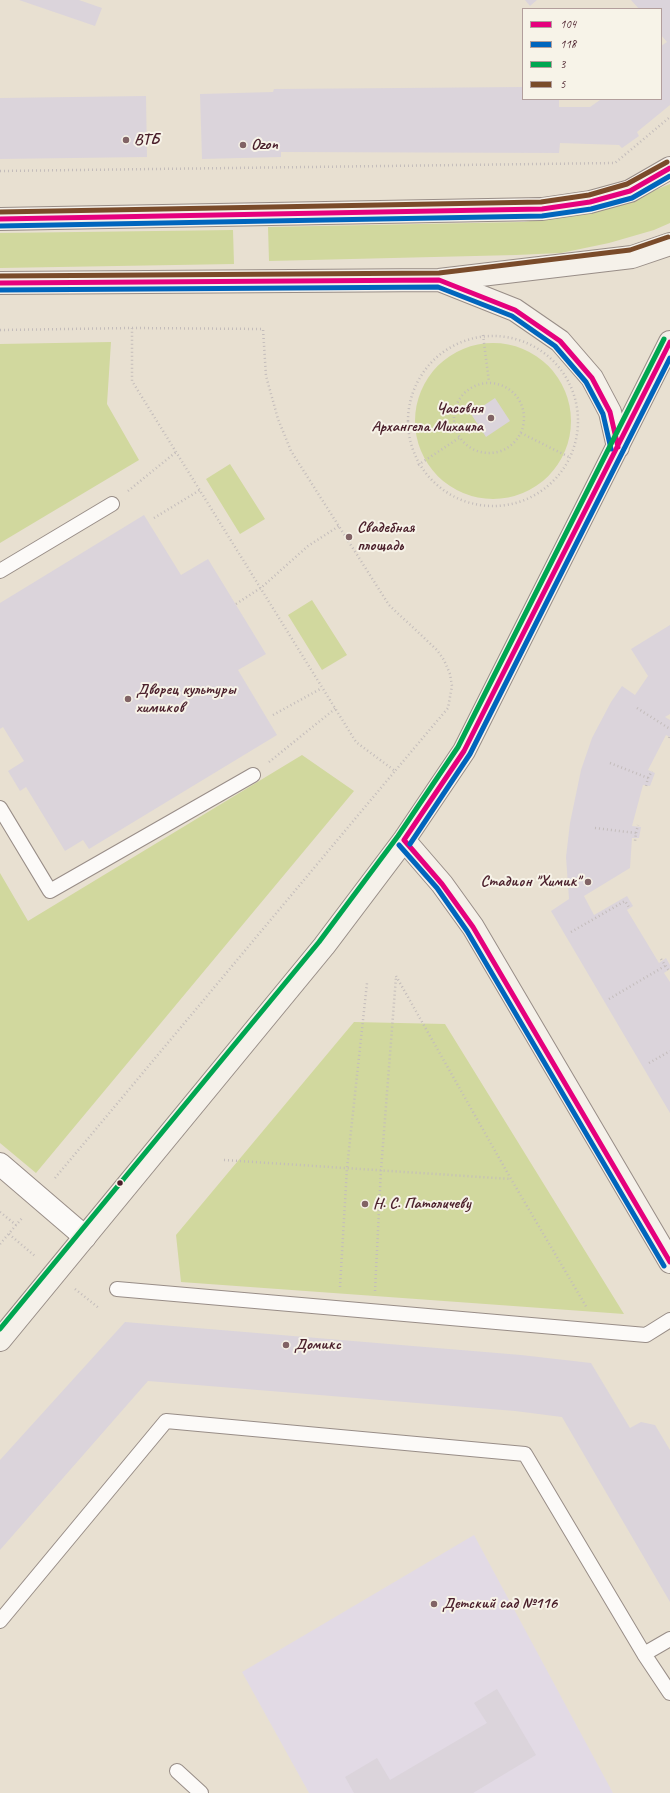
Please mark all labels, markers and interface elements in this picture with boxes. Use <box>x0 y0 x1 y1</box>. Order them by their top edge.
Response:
legend <box>522 8 662 100</box>
text: 104 <box>560 16 576 32</box>
text: 118 <box>560 36 576 52</box>
text: 3 <box>560 56 565 72</box>
text: 5 <box>560 76 565 92</box>
place label: ВТБ <box>134 130 160 150</box>
marker: ВТБ <box>121 135 131 145</box>
place label: Ozon <box>251 135 278 155</box>
marker: Ozon <box>238 140 248 150</box>
place label: Часовня Архангела Михаила <box>372 399 483 437</box>
marker: Часовня Архангела Михаила <box>486 413 496 423</box>
place label: Свадебная площадь <box>357 518 414 556</box>
marker: Свадебная площадь <box>344 532 354 542</box>
place label: Дворец культуры химиков <box>136 680 236 718</box>
marker: Дворец культуры химиков <box>123 694 133 704</box>
place label: Стадион "Химик" <box>480 872 580 892</box>
marker: Стадион "Химик" <box>583 877 593 887</box>
unlabelled marker <box>115 1178 125 1188</box>
place label: Н. С. Патоличеву <box>373 1194 471 1214</box>
marker: Н. С. Патоличеву <box>360 1199 370 1209</box>
place label: Домикс <box>294 1335 341 1355</box>
marker: Домикс <box>281 1340 291 1350</box>
place label: Детский сад №116 <box>442 1594 557 1614</box>
marker: Детский сад №116 <box>429 1599 439 1609</box>

